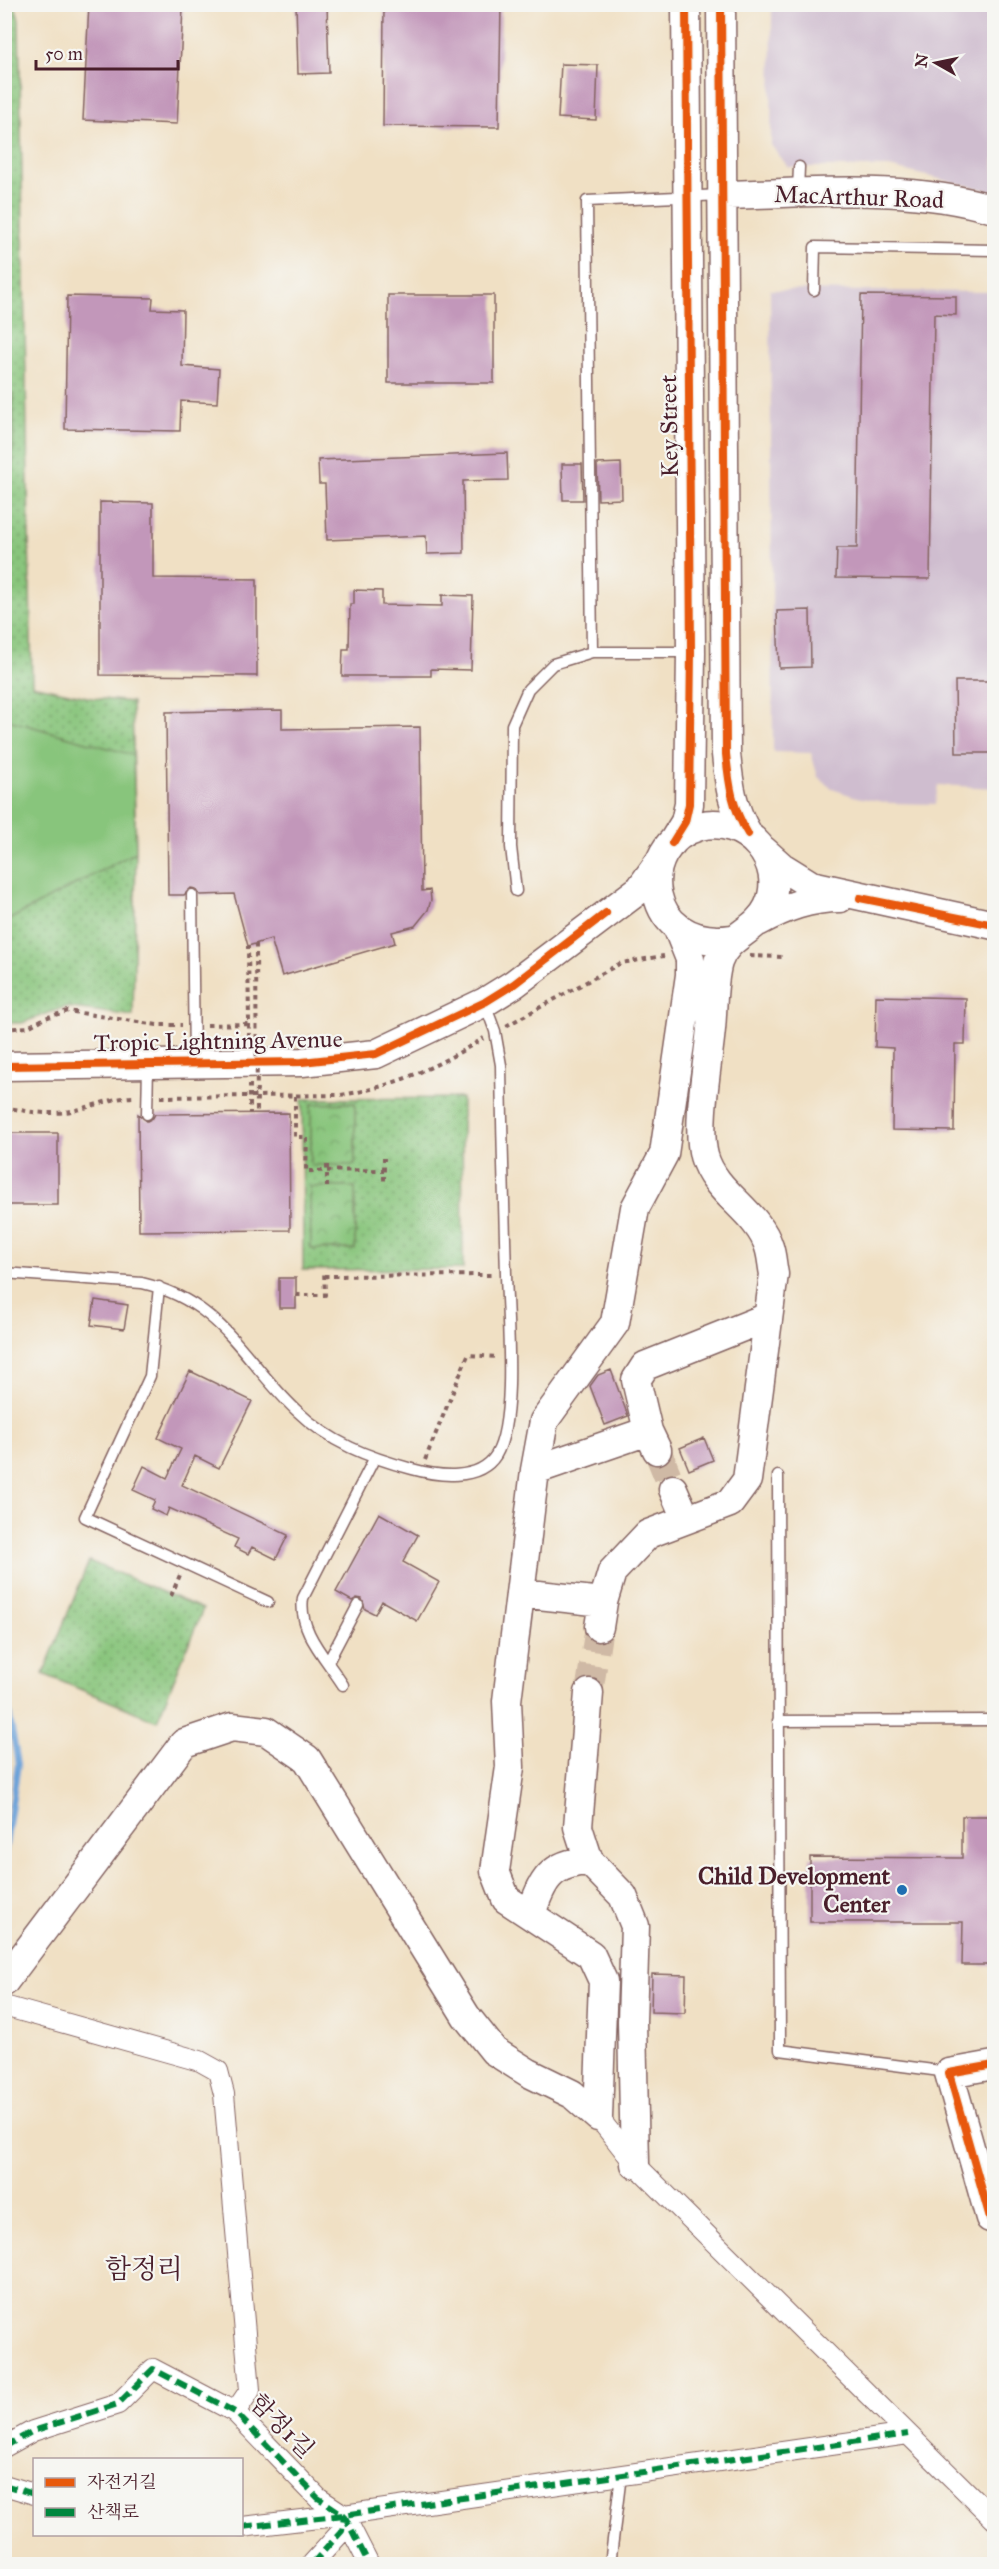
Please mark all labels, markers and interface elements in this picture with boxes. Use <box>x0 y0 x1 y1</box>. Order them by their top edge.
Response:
scale bar <box>36 33 178 71</box>
north arrow <box>906 33 966 93</box>
text: 50 m <box>45 43 83 65</box>
text: N <box>911 52 932 69</box>
street label: MacArthur Road <box>773 179 945 215</box>
street label: Key Street <box>653 374 685 478</box>
street label: Tropic Lightning Avenue <box>93 1024 343 1058</box>
place label: Child Development Center <box>698 1861 891 1919</box>
marker: Child Development Center <box>895 1883 909 1897</box>
district label: 함정리 <box>105 2252 183 2285</box>
street label: 함정1길 <box>243 2387 321 2465</box>
legend <box>33 2458 243 2536</box>
text: 자전거길 <box>87 2471 157 2493</box>
text: 산책로 <box>87 2501 139 2523</box>

